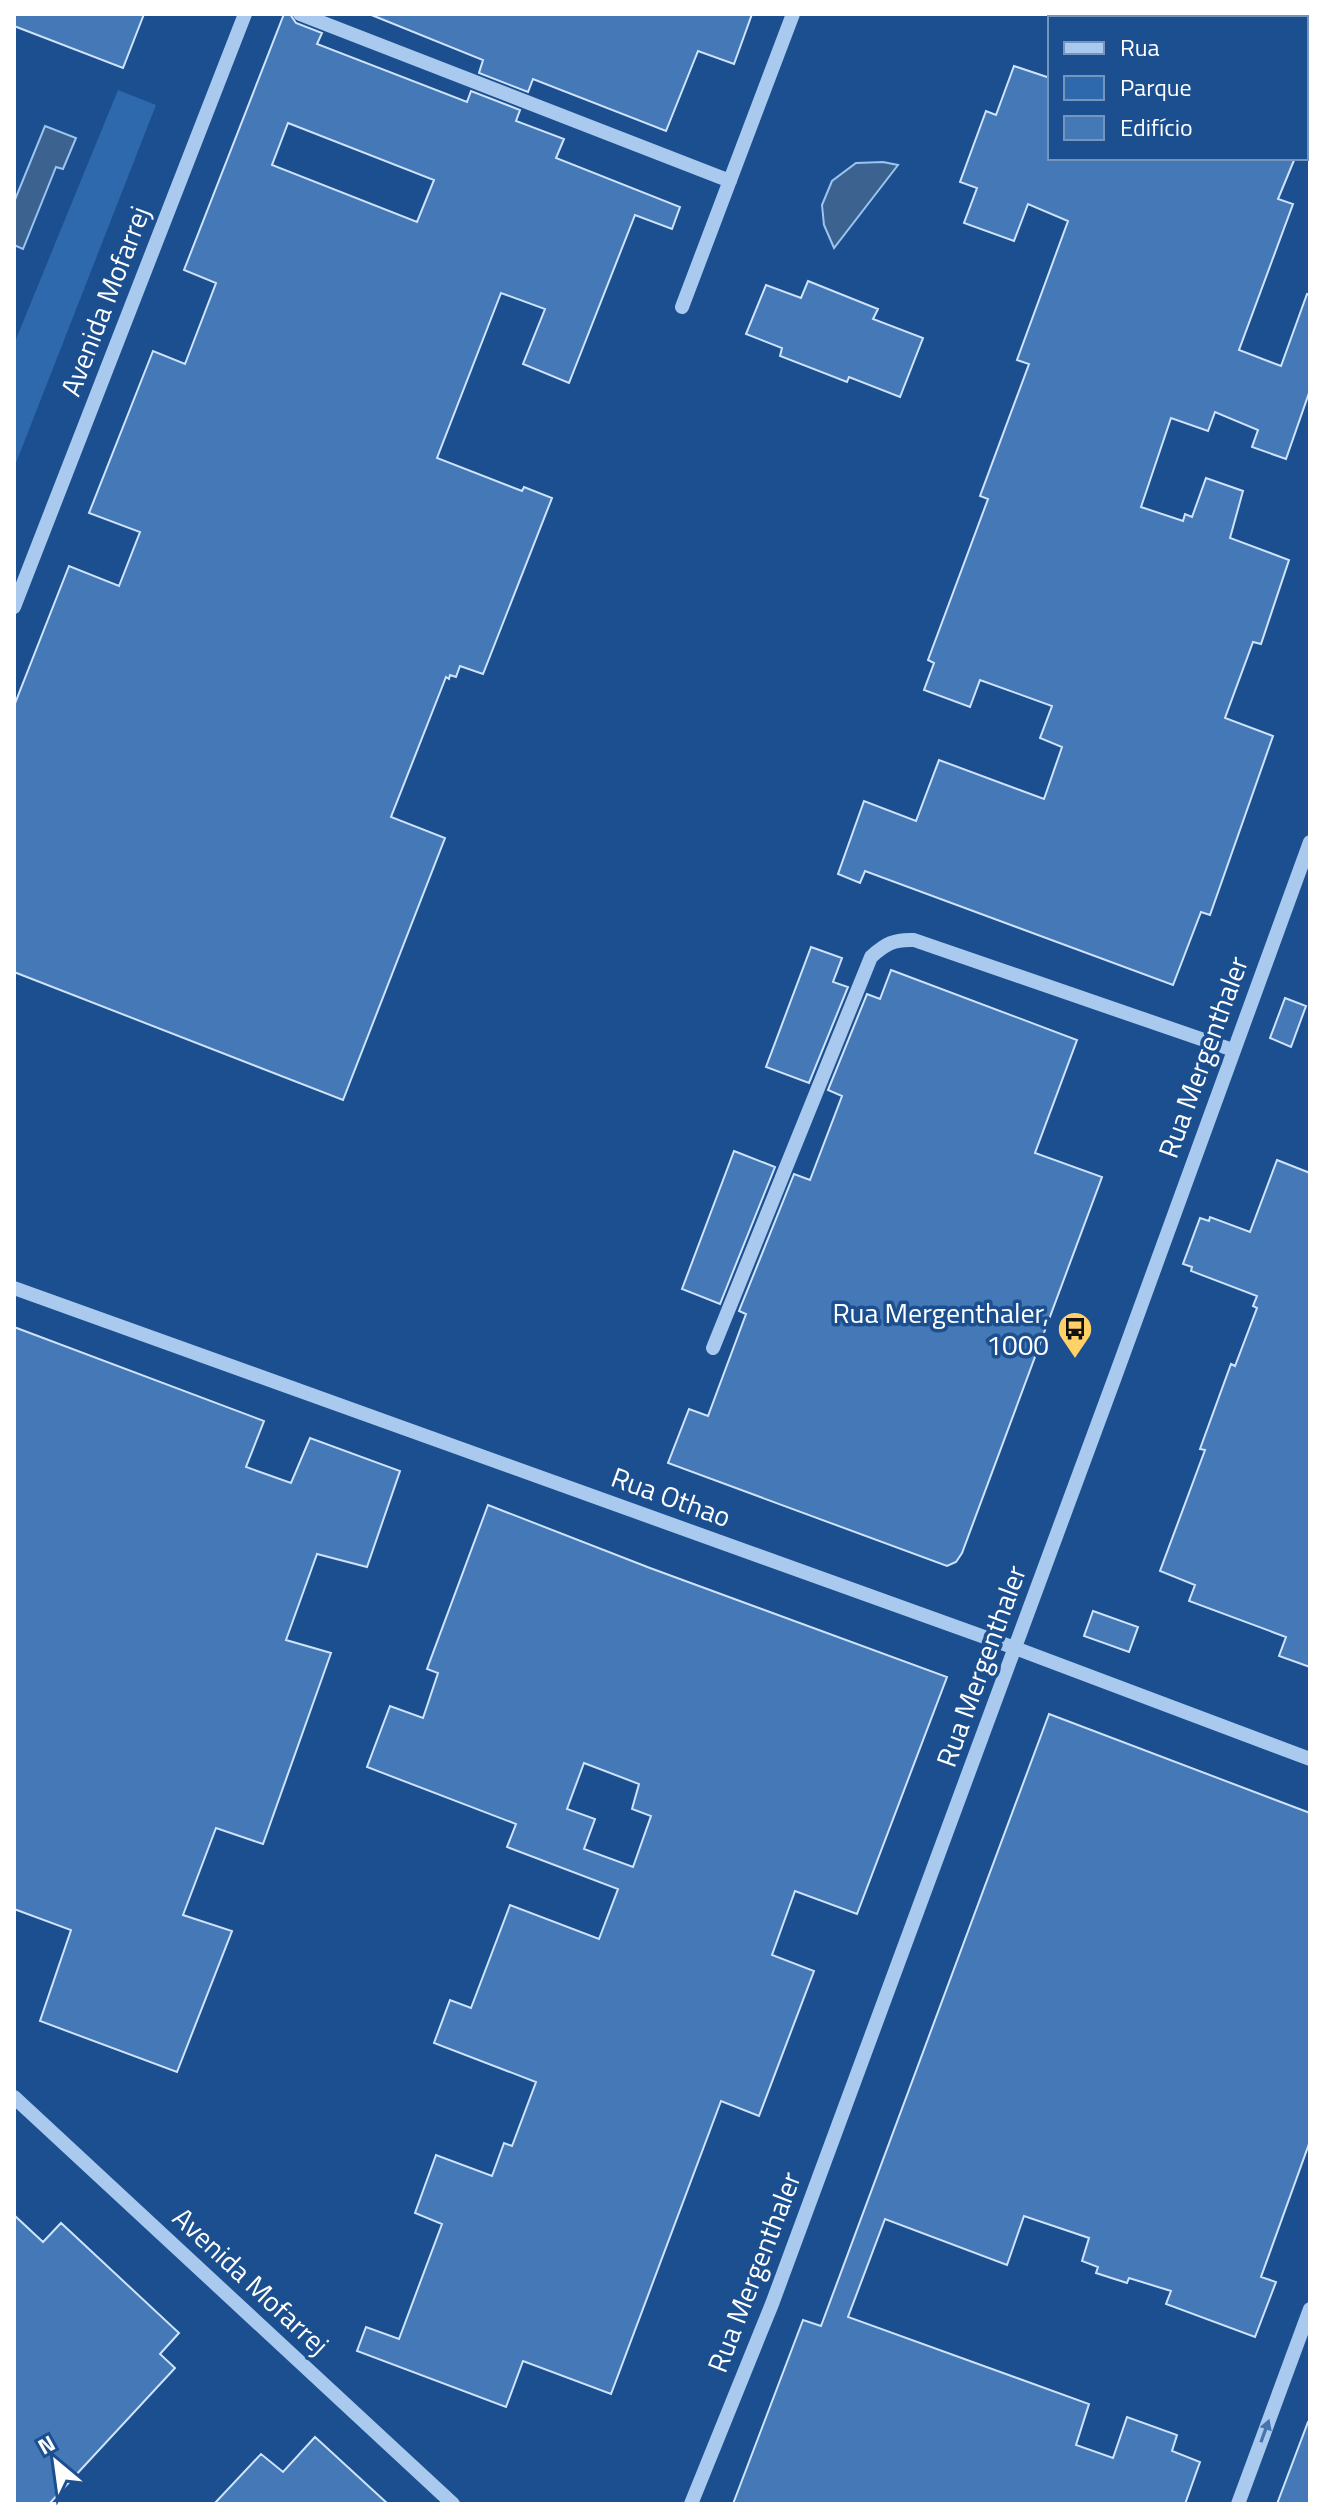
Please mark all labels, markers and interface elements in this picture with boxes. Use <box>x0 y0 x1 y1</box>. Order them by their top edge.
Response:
legend <box>1048 16 1308 160</box>
text: Rua <box>1120 29 1159 65</box>
text: Parque <box>1120 69 1192 105</box>
text: Edifício <box>1120 109 1193 145</box>
street label: Avenida Mofarrej <box>49 200 161 402</box>
street label: Rua Mergenthaler <box>1146 950 1259 1164</box>
place label: Rua Mergenthaler, 1000 <box>832 1291 1049 1366</box>
bus stop icon: Rua Mergenthaler, 1000 <box>1056 1310 1094 1360</box>
street label: Rua Othao <box>605 1455 737 1538</box>
street label: Rua Mergenthaler <box>924 1559 1037 1773</box>
street label: Rua Mergenthaler <box>695 2165 812 2378</box>
street label: Avenida Mofarrej <box>163 2197 339 2365</box>
one-way arrow <box>1259 2419 1272 2443</box>
north arrow <box>16 2422 96 2502</box>
text: N <box>31 2426 61 2463</box>

